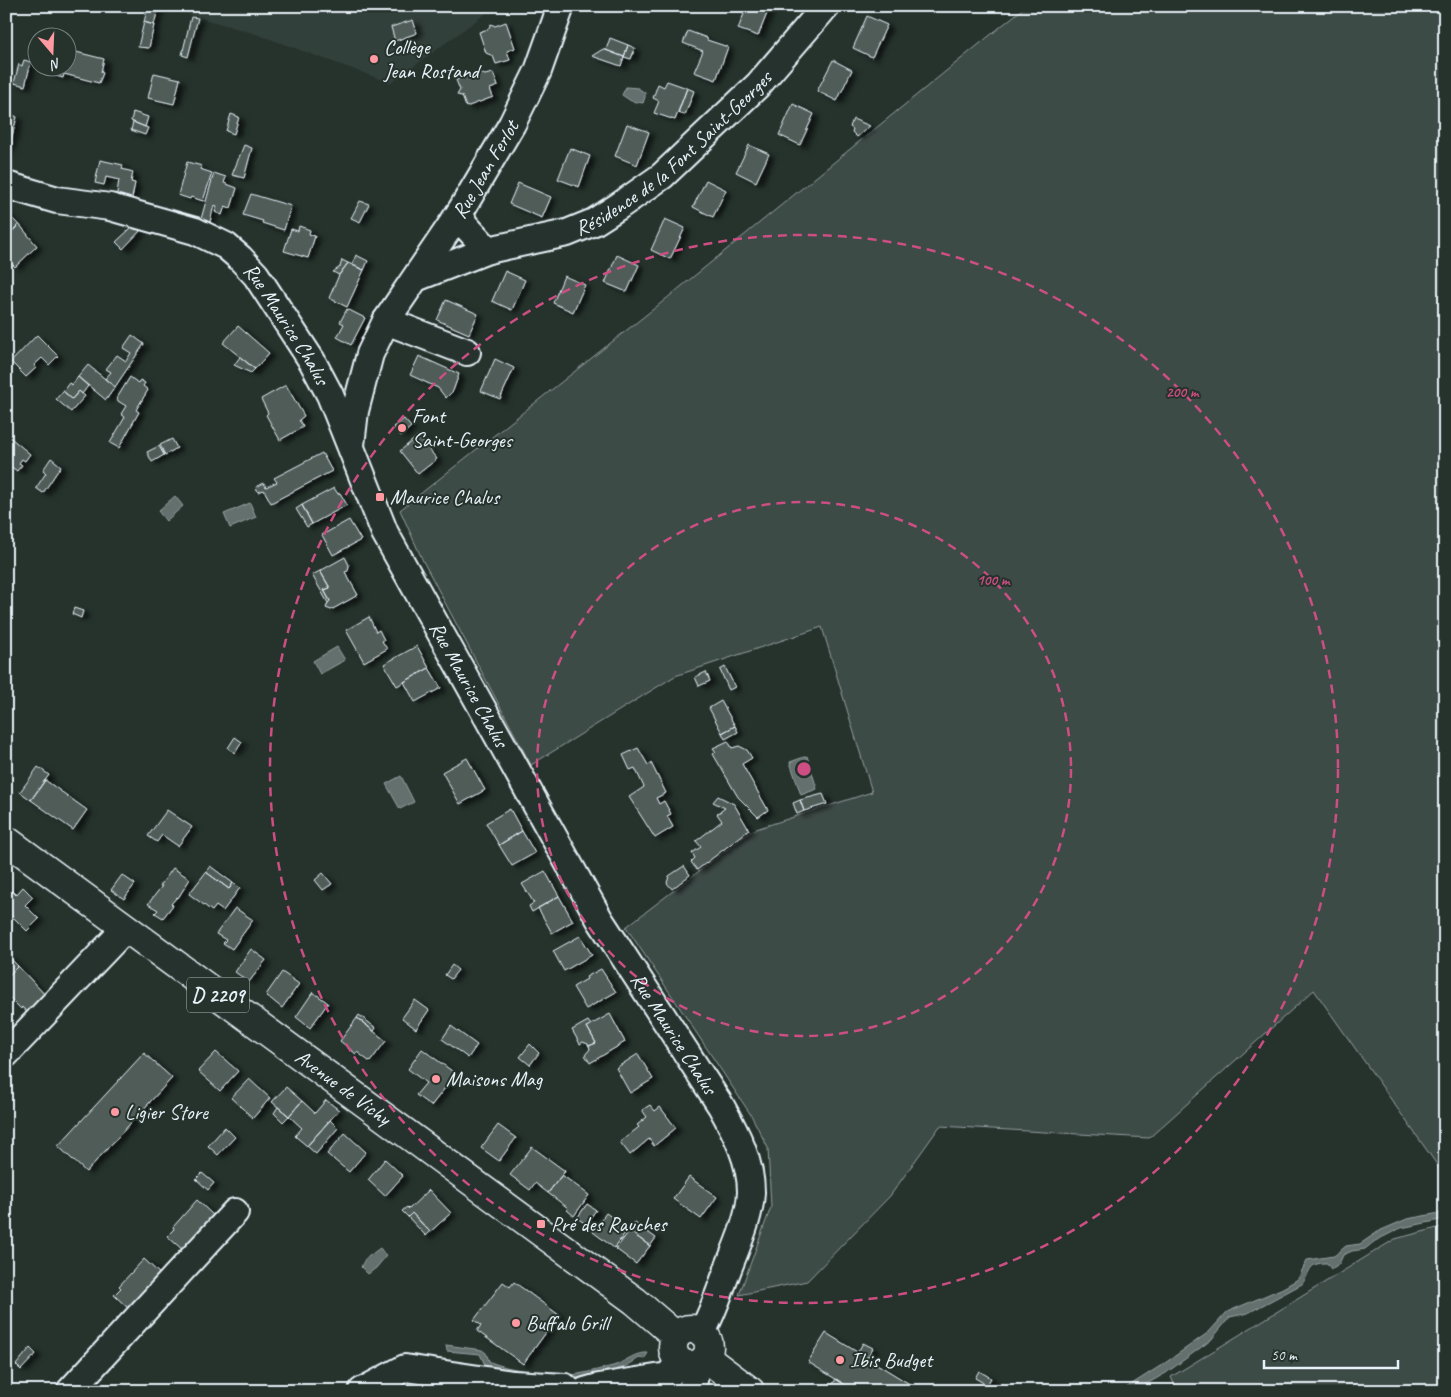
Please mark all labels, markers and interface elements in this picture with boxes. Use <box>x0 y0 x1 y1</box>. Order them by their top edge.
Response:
north arrow <box>28 28 78 78</box>
place label: Collège Jean Rostand <box>383 34 483 84</box>
marker: Collège Jean Rostand <box>368 53 380 65</box>
text: N <box>47 54 63 74</box>
street label: Résidence de la Font Saint-Georges <box>571 64 779 241</box>
street label: Rue Jean Ferlot <box>446 114 525 223</box>
street label: Rue Maurice Chalus <box>238 257 336 391</box>
text: 200 m <box>1166 383 1200 402</box>
place label: Font Saint-Georges <box>412 403 514 453</box>
marker: Font Saint-Georges <box>396 422 408 434</box>
place label: Maurice Chalus <box>390 484 501 510</box>
marker: Maurice Chalus <box>374 491 386 503</box>
text: 100 m <box>977 571 1011 590</box>
street label: Rue Maurice Chalus <box>424 617 515 753</box>
centre of rings <box>795 760 813 778</box>
street label: Rue Maurice Chalus <box>625 968 724 1101</box>
road number: D 2209 <box>187 978 249 1012</box>
street label: Avenue de Vichy <box>290 1044 397 1132</box>
place label: Maisons Mag <box>446 1066 544 1092</box>
marker: Maisons Mag <box>430 1073 442 1085</box>
place label: Ligier Store <box>125 1099 209 1125</box>
marker: Ligier Store <box>109 1106 121 1118</box>
place label: Pré des Rauches <box>551 1211 668 1237</box>
marker: Pré des Rauches <box>535 1218 547 1230</box>
place label: Buffalo Grill <box>526 1310 612 1336</box>
marker: Buffalo Grill <box>510 1317 522 1329</box>
scale bar <box>1264 1337 1397 1369</box>
text: 50 m <box>1271 1346 1298 1365</box>
place label: Ibis Budget <box>850 1347 934 1373</box>
marker: Ibis Budget <box>834 1354 846 1366</box>

